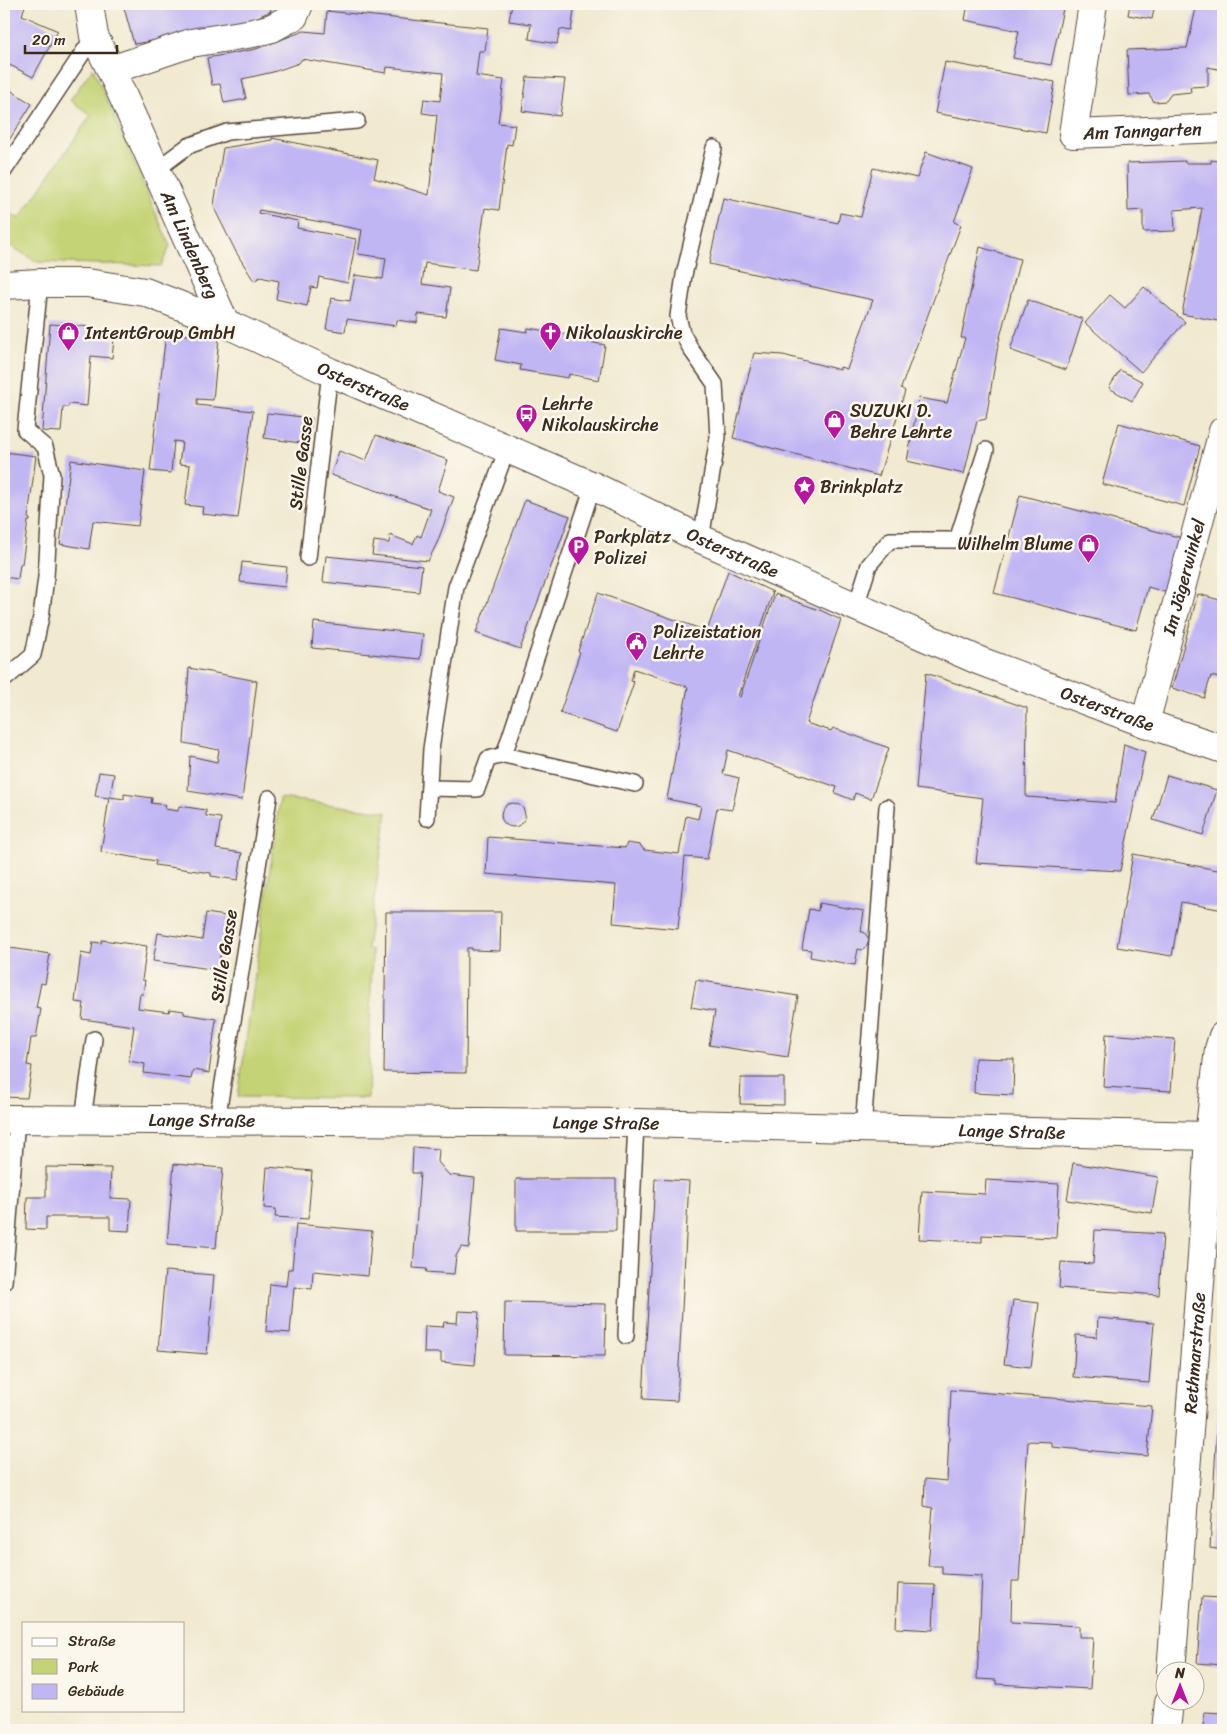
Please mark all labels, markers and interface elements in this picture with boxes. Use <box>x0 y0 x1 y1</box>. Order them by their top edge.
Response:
scale bar <box>25 22 118 54</box>
text: 20 m <box>32 27 66 53</box>
street label: Am Tanngarten <box>1082 113 1203 150</box>
street label: Am Lindenberg <box>151 184 228 304</box>
place label: IntentGroup GmbH <box>84 317 236 349</box>
place label: Nikolauskirche <box>566 317 683 349</box>
shop icon: IntentGroup GmbH <box>57 321 81 352</box>
church icon: Nikolauskirche <box>538 321 562 352</box>
street label: Osterstraße <box>312 352 415 421</box>
place label: Lehrte Nikolauskirche <box>542 388 659 441</box>
place label: SUZUKI D. Behre Lehrte <box>850 395 952 448</box>
bus stop icon: Lehrte Nikolauskirche <box>514 402 538 433</box>
shop icon: SUZUKI D. Behre Lehrte <box>822 409 846 440</box>
street label: Stille Gasse <box>279 414 323 512</box>
place label: Brinkplatz <box>820 471 903 503</box>
place icon: Brinkplatz <box>792 475 816 506</box>
street label: Im Jägerwinkel <box>1153 514 1215 640</box>
street label: Osterstraße <box>681 518 784 587</box>
place label: Parkplatz Polizei <box>594 521 671 574</box>
place label: Wilhelm Blume <box>957 528 1073 560</box>
shop icon: Wilhelm Blume <box>1077 532 1101 563</box>
parking icon: Parkplatz Polizei <box>566 535 590 566</box>
place label: Polizeistation Lehrte <box>653 616 762 669</box>
public building icon: Polizeistation Lehrte <box>625 630 649 661</box>
street label: Osterstraße <box>1056 677 1159 741</box>
street label: Stille Gasse <box>201 907 247 1005</box>
street label: Lange Straße <box>148 1104 256 1137</box>
street label: Lange Straße <box>552 1106 660 1140</box>
street label: Lange Straße <box>958 1114 1066 1149</box>
street label: Rethmarstraße <box>1174 1291 1215 1415</box>
legend <box>22 1622 185 1712</box>
text: Straße <box>68 1628 116 1654</box>
text: Park <box>68 1654 99 1680</box>
text: N <box>1174 1661 1185 1686</box>
north arrow <box>1154 1662 1204 1712</box>
text: Gebäude <box>68 1678 124 1704</box>

